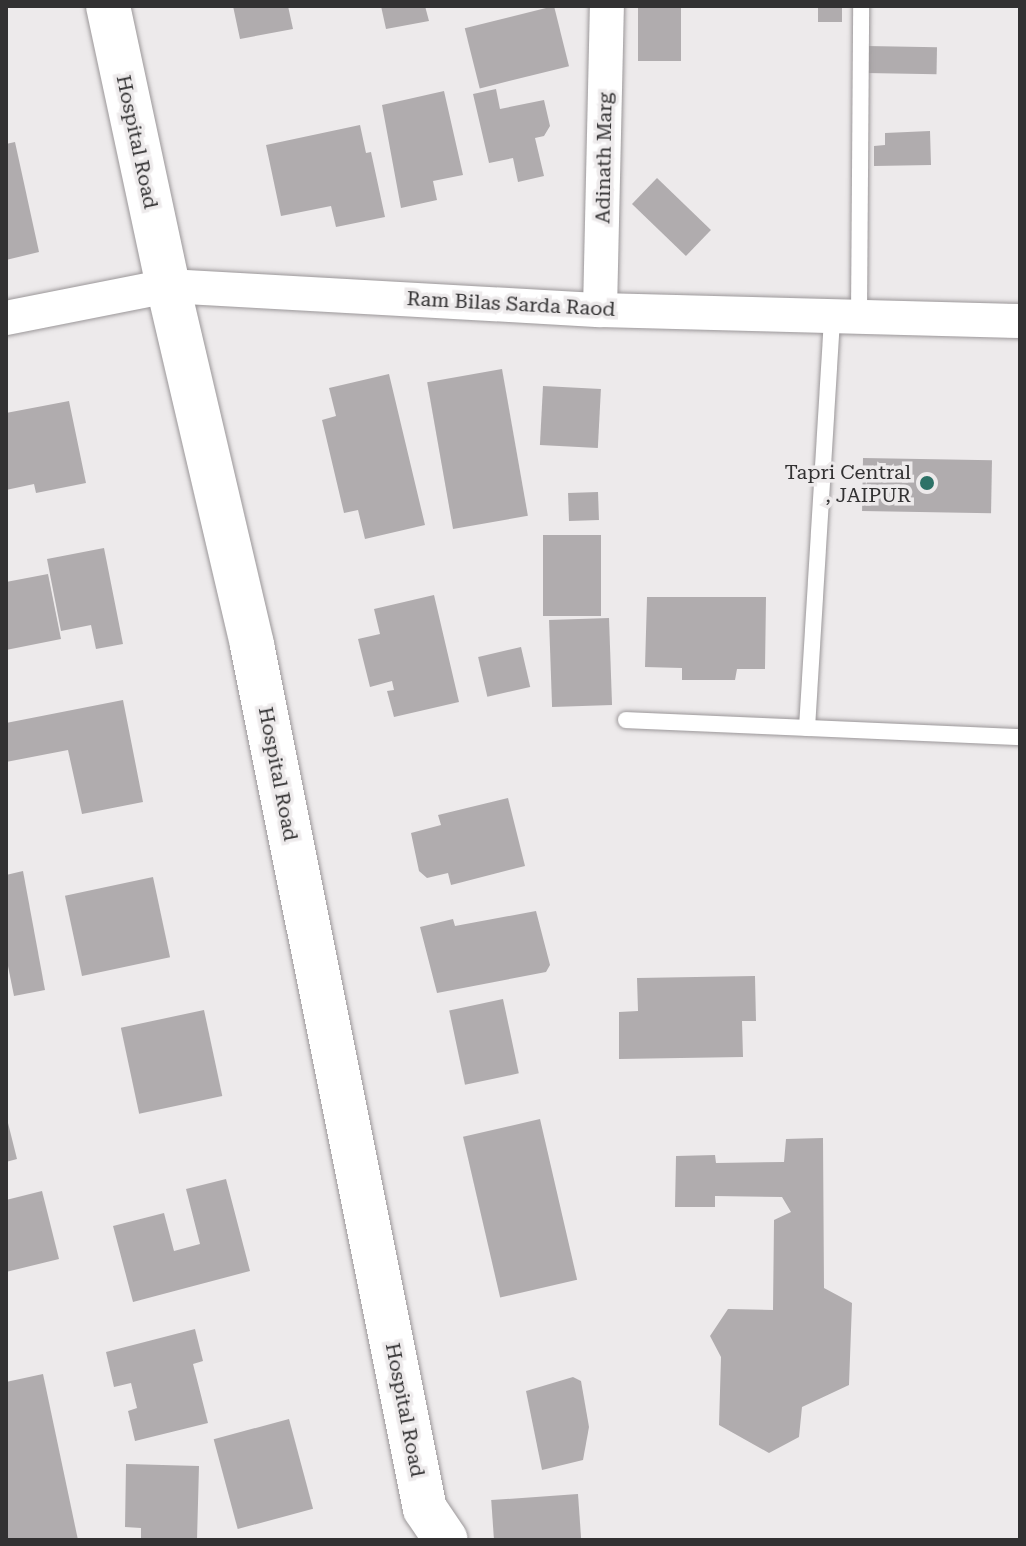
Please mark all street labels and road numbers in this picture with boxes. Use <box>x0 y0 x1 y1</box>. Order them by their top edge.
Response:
street label: Hospital Road <box>111 73 163 211</box>
street label: Adinath Marg <box>591 92 617 224</box>
street label: Ram Bilas Sarda Raod <box>406 287 616 321</box>
street label: Hospital Road <box>253 705 303 843</box>
street label: Hospital Road <box>380 1341 430 1479</box>

